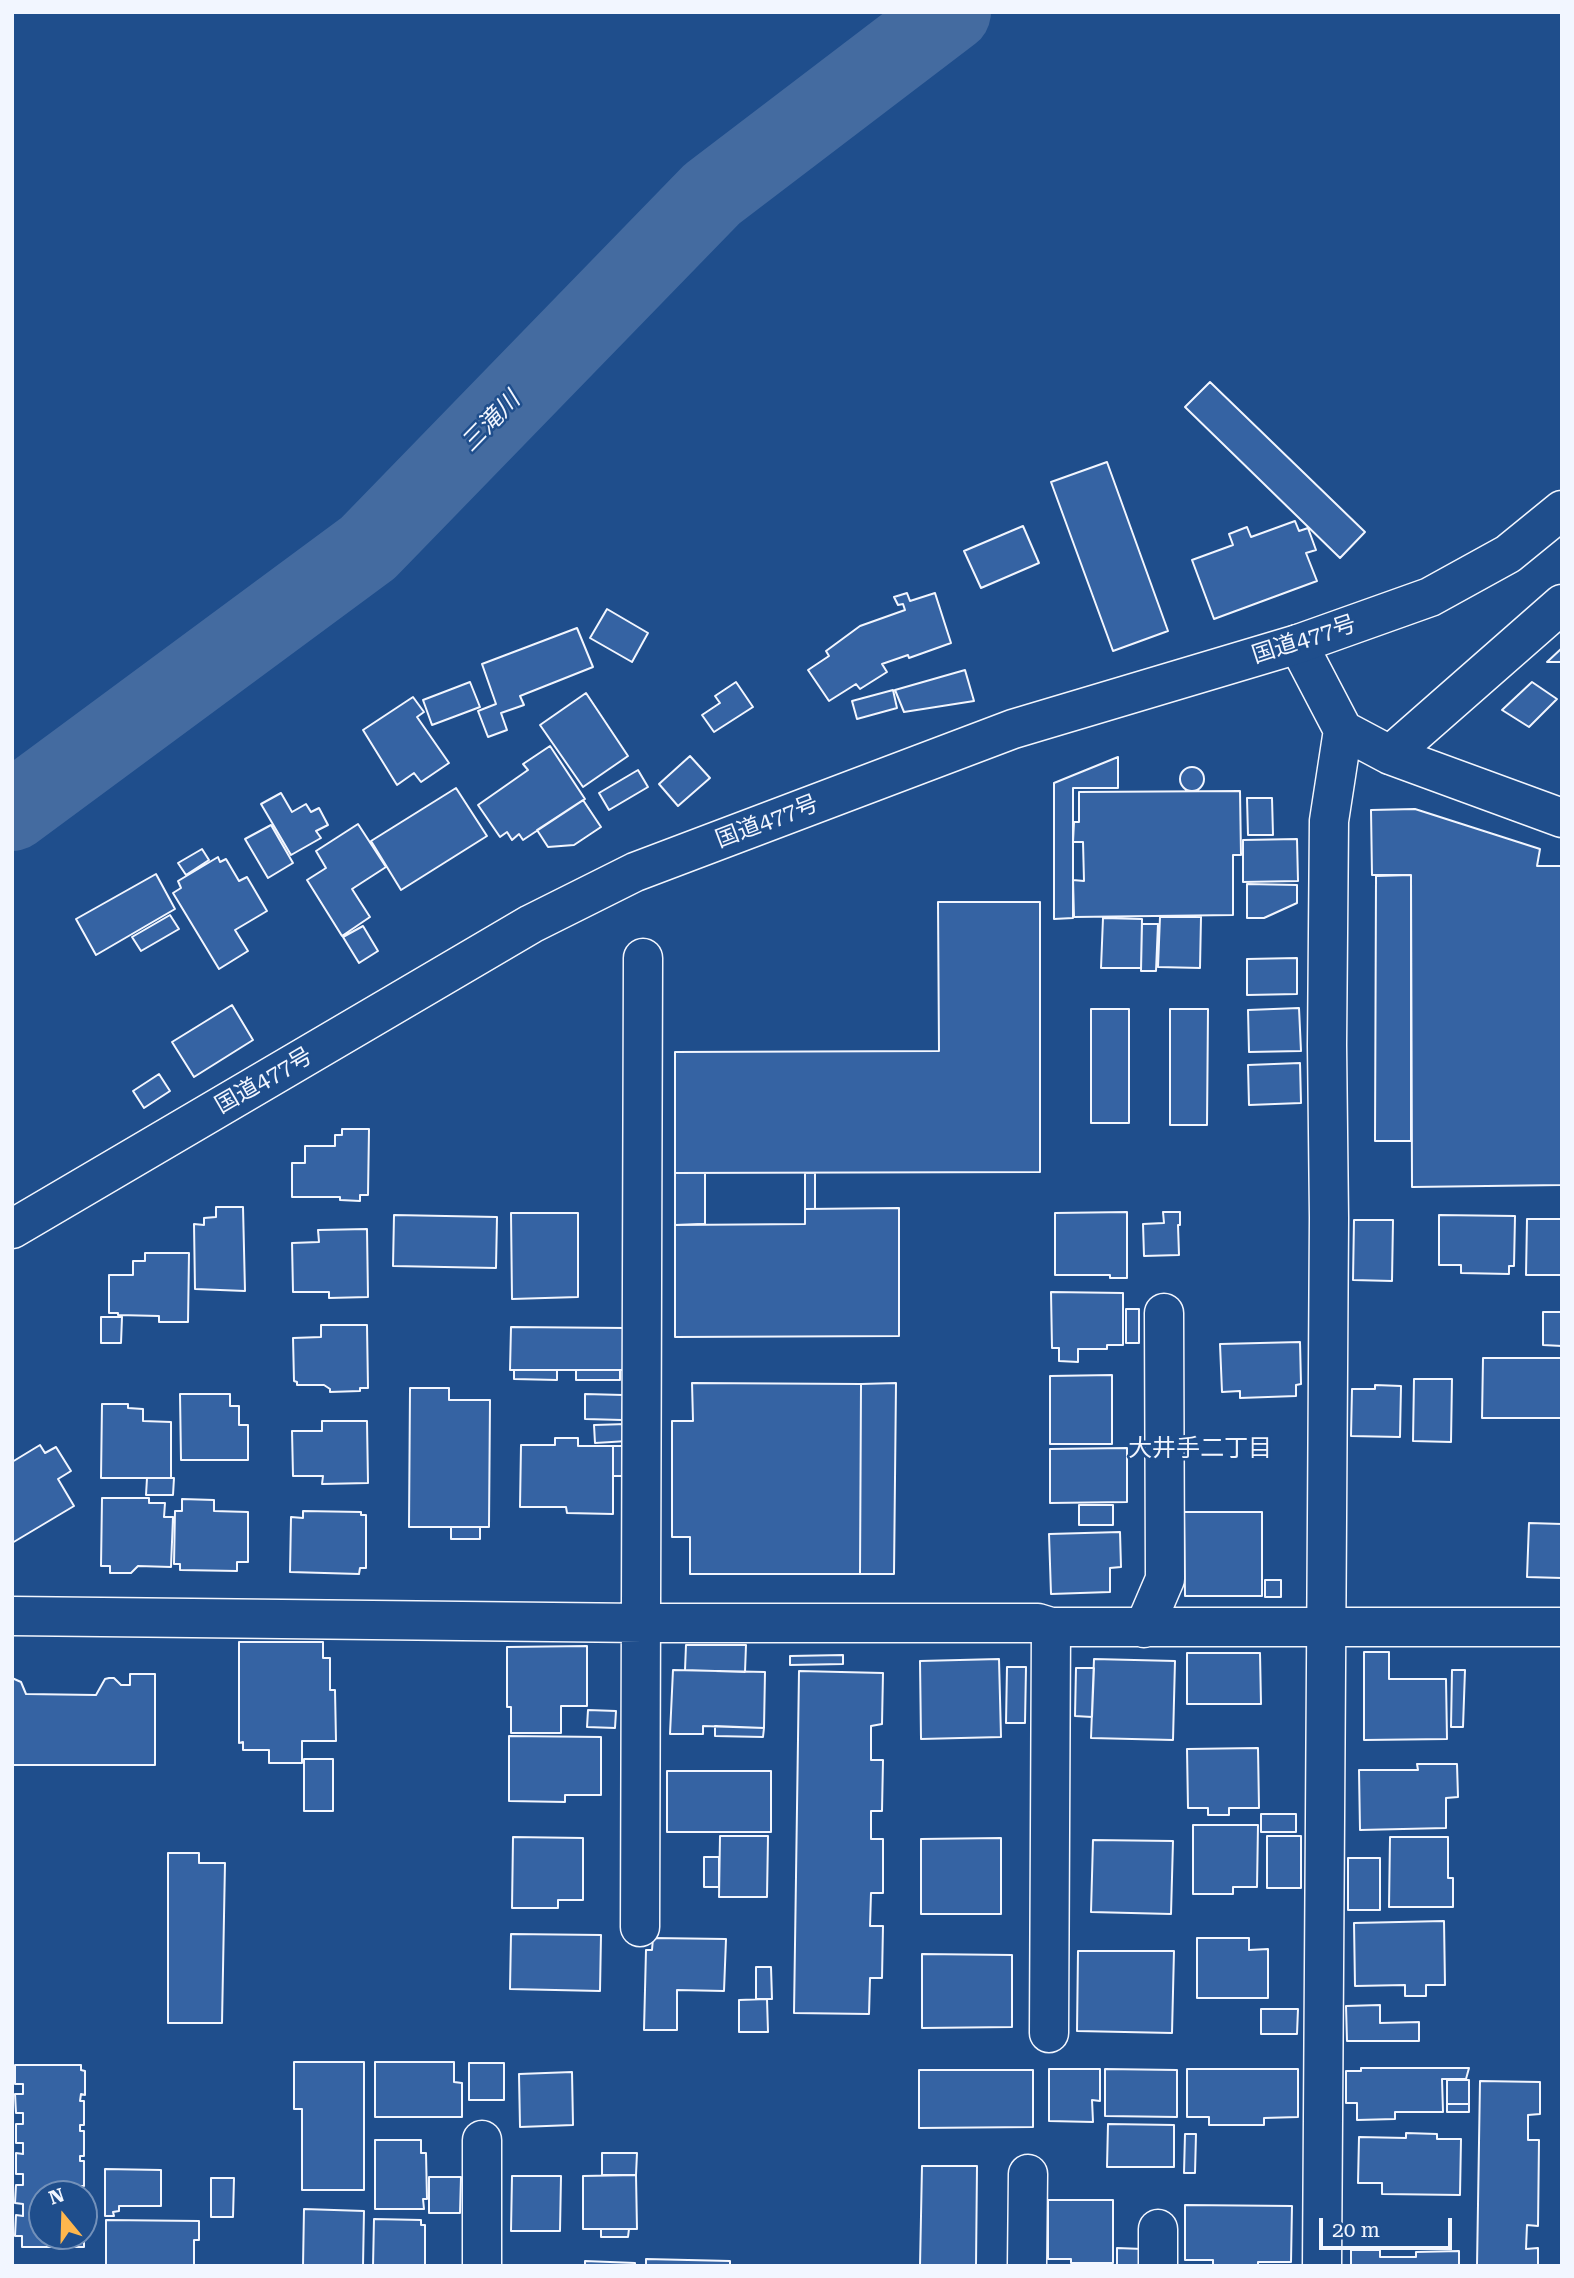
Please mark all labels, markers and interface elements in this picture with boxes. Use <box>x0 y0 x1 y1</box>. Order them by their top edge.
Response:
water label: 三滝川 <box>456 386 526 458</box>
street label: 国道477号 <box>1249 610 1359 670</box>
street label: 国道477号 <box>712 790 822 854</box>
street label: 国道477号 <box>210 1042 318 1120</box>
district label: 大井手二丁目 <box>1128 1435 1272 1463</box>
north arrow <box>28 2180 98 2250</box>
text: N <box>46 2183 67 2210</box>
scale bar <box>1322 2204 1455 2248</box>
text: 20 m <box>1332 2218 1380 2242</box>

